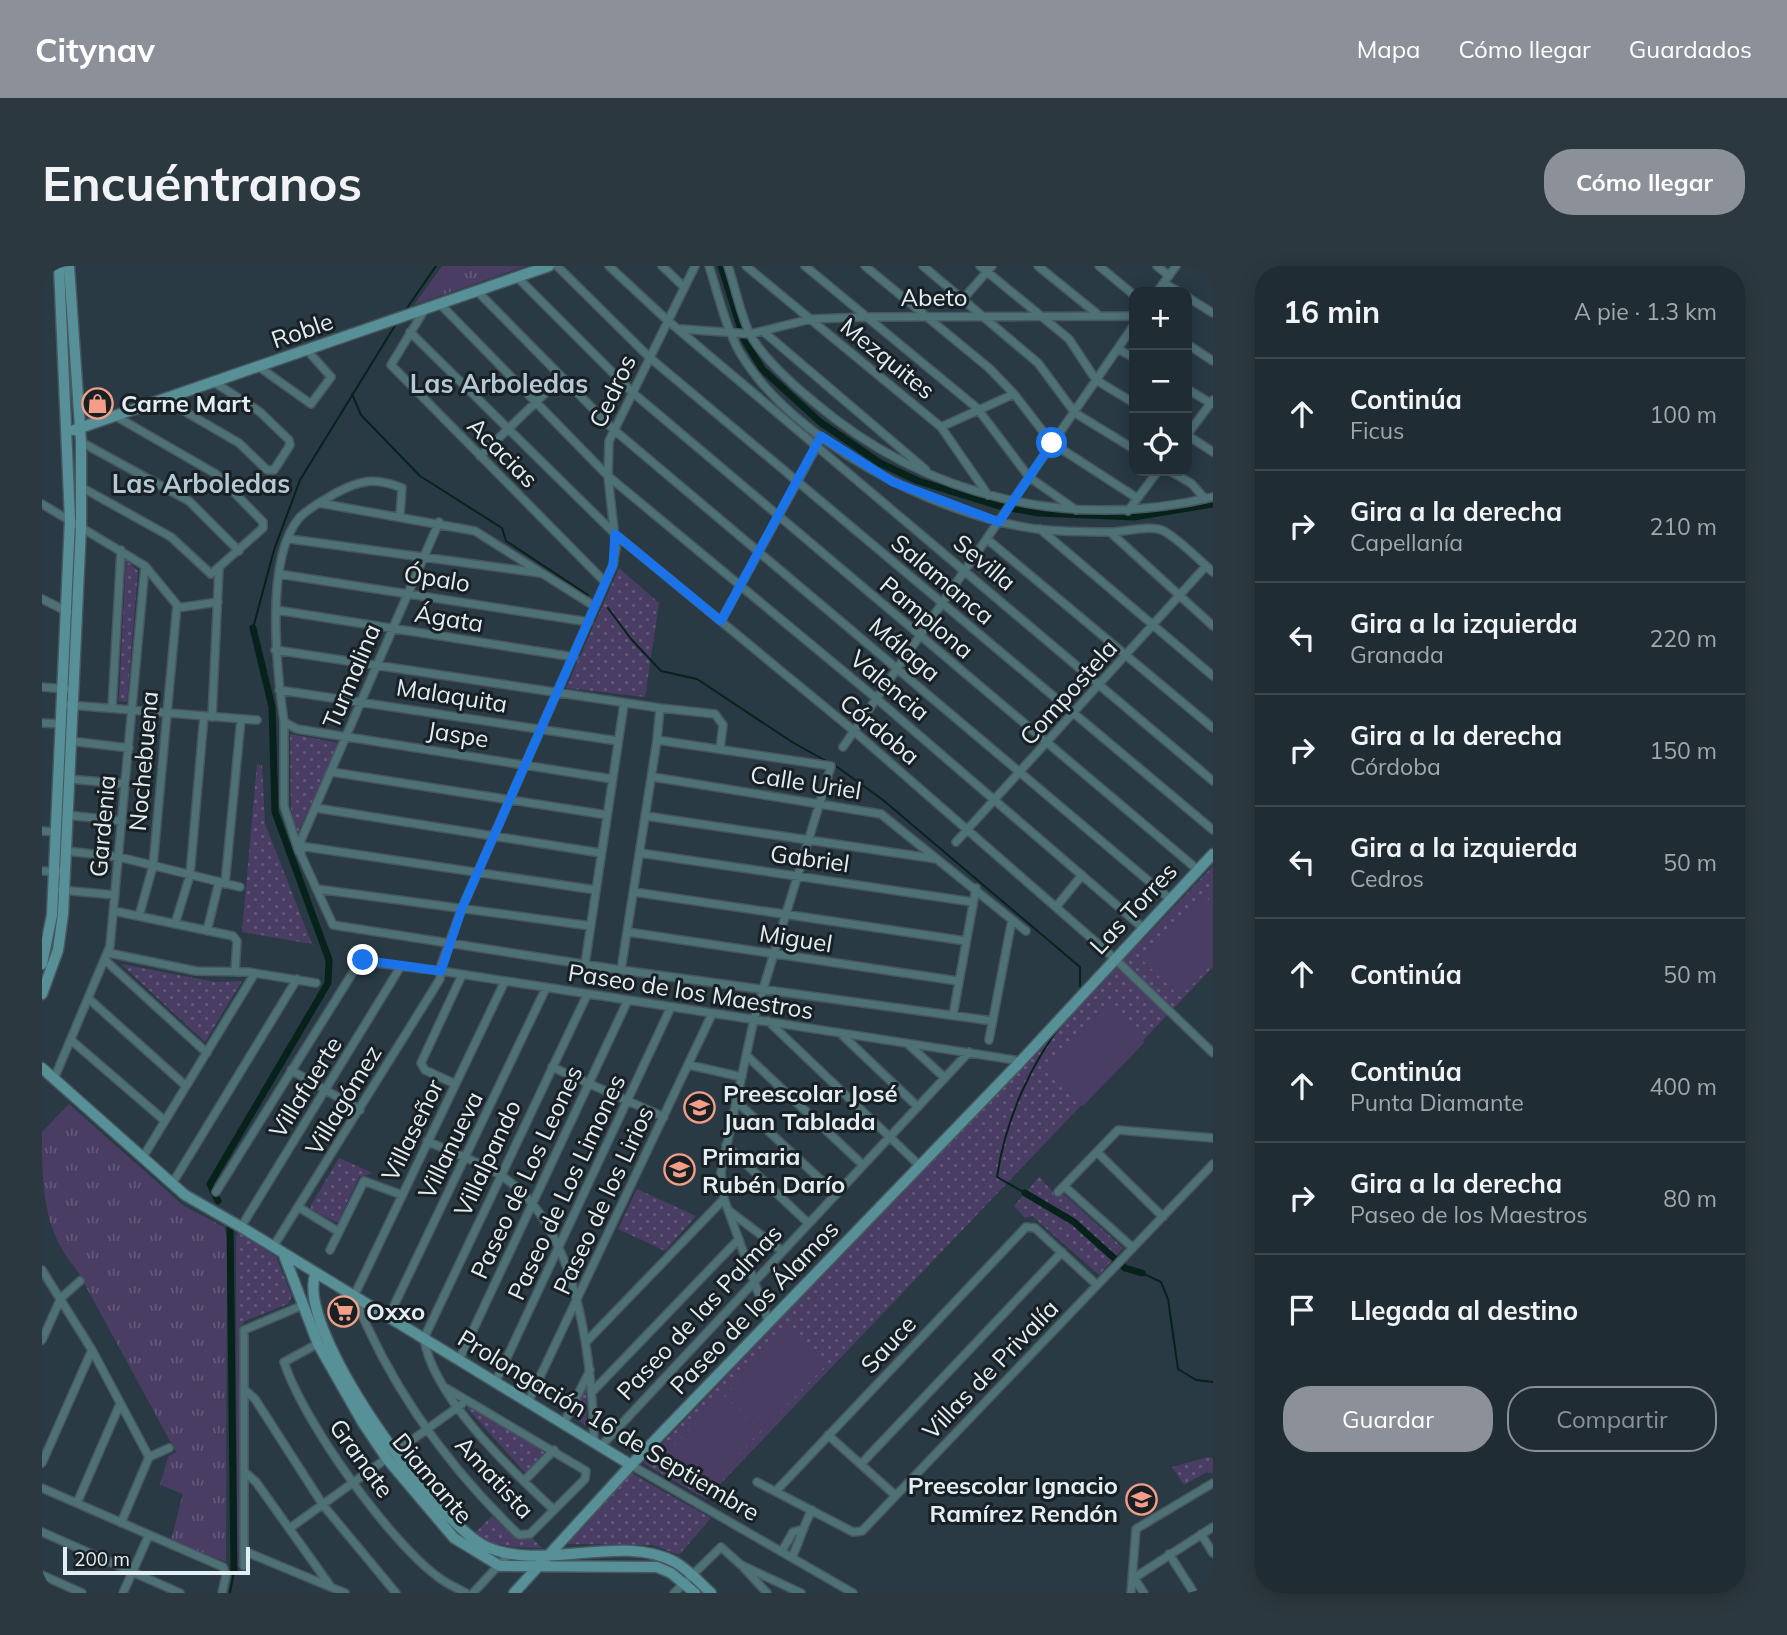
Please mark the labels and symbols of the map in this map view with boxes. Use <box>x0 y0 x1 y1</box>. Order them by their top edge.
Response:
street label: Abeto <box>900 282 968 312</box>
street label: Roble <box>267 306 337 354</box>
street label: Mezquites <box>835 311 941 405</box>
street label: Cedros <box>582 350 642 432</box>
district label: Las Arboledas <box>410 367 588 400</box>
shop icon: Carne Mart <box>81 386 115 420</box>
place label: Carne Mart <box>121 388 250 418</box>
street label: Acacias <box>461 410 545 494</box>
route start <box>1036 427 1067 458</box>
district label: Las Arboledas <box>112 467 290 500</box>
street label: Salamanca <box>885 527 1001 631</box>
street label: Sevilla <box>948 527 1022 597</box>
street label: Ópalo <box>402 558 472 598</box>
street label: Pamplona <box>874 569 980 665</box>
street label: Ágata <box>412 598 486 638</box>
street label: Málaga <box>863 611 947 687</box>
street label: Turmalina <box>316 619 386 733</box>
street label: Compostela <box>1013 633 1123 751</box>
street label: Valencia <box>844 643 936 727</box>
street label: Malaquita <box>394 671 510 719</box>
street label: Córdoba <box>834 687 926 771</box>
street label: Nochebuena <box>122 690 164 832</box>
street label: Jaspe <box>425 714 491 754</box>
street label: Calle Uriel <box>748 758 864 806</box>
street label: Gardenia <box>83 774 121 878</box>
street label: Gabriel <box>769 838 851 878</box>
street label: Las Torres <box>1083 856 1183 960</box>
street label: Miguel <box>757 917 835 959</box>
route end <box>347 944 378 975</box>
street label: Paseo de los Maestros <box>566 957 816 1025</box>
street label: Villafuerte <box>262 1031 348 1143</box>
street label: Villagómez <box>298 1040 388 1160</box>
street label: Paseo de Los Leones <box>463 1061 589 1283</box>
street label: Paseo de Los Limones <box>501 1069 631 1305</box>
street label: Villaseñor <box>374 1074 450 1186</box>
place label: Preescolar José Juan Tablada <box>723 1078 898 1136</box>
street label: Villanueva <box>411 1086 489 1204</box>
school or university icon: Preescolar José Juan Tablada <box>683 1090 717 1124</box>
street label: Villalpando <box>447 1095 527 1221</box>
street label: Paseo de los Lirios <box>546 1101 660 1299</box>
place label: Primaria Rubén Darío <box>702 1141 845 1199</box>
school or university icon: Primaria Rubén Darío <box>662 1153 696 1187</box>
street label: Paseo de los Álamos <box>663 1214 845 1400</box>
street label: Paseo de las Palmas <box>610 1218 788 1406</box>
street label: Villas de Privalía <box>916 1293 1064 1445</box>
supermarket icon: Oxxo <box>326 1294 360 1328</box>
place label: Oxxo <box>366 1296 425 1326</box>
street label: Sauce <box>854 1309 922 1379</box>
street label: Prolongación 16 de Septiembre <box>453 1323 765 1527</box>
street label: Granate <box>323 1413 401 1503</box>
street label: Diamante <box>387 1427 479 1529</box>
street label: Amatista <box>449 1430 541 1524</box>
place label: Preescolar Ignacio Ramírez Rendón <box>908 1470 1118 1528</box>
school or university icon: Preescolar Ignacio Ramírez Rendón <box>1124 1482 1158 1516</box>
scale bar <box>63 1544 250 1576</box>

